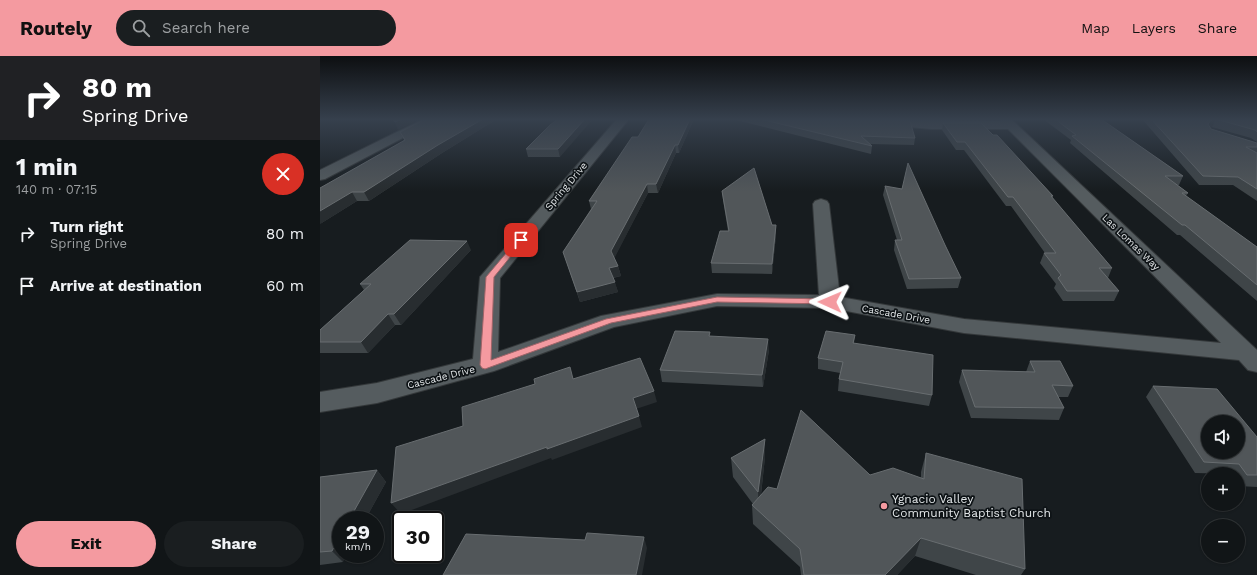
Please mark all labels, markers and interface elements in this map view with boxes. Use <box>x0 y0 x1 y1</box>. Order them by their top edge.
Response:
search box <box>116 10 396 46</box>
text: Routely <box>20 17 92 40</box>
icon: search <box>130 17 152 39</box>
text: Search here <box>162 19 250 37</box>
text: Map <box>1081 20 1110 36</box>
text: Layers <box>1132 20 1176 36</box>
text: Share <box>1198 20 1237 36</box>
text: 80 m <box>82 71 152 104</box>
icon: right <box>16 72 68 124</box>
text: Spring Drive <box>82 105 189 126</box>
text: 1 min <box>16 153 78 181</box>
button: close <box>262 153 304 195</box>
street label: Spring Drive <box>543 160 589 212</box>
text: 140 m · 07:15 <box>16 182 97 197</box>
street label: Las Lomas Way <box>1100 212 1163 273</box>
text: Turn right <box>50 218 123 236</box>
icon: right <box>16 223 38 245</box>
pin <box>504 223 538 257</box>
text: 80 m <box>266 225 304 243</box>
icon: arrive <box>510 229 532 251</box>
text: Spring Drive <box>50 236 127 251</box>
icon: arrive <box>16 275 38 297</box>
text: Arrive at destination <box>50 277 202 295</box>
text: 60 m <box>266 277 304 295</box>
position arrow <box>809 281 851 323</box>
street label: Cascade Drive <box>861 303 931 325</box>
street label: Cascade Drive <box>406 363 476 391</box>
map controls <box>1201 415 1245 563</box>
button: sound <box>1201 415 1245 459</box>
button: + <box>1201 467 1245 511</box>
place label: Ygnacio Valley Community Baptist Church <box>892 492 1051 520</box>
marker: Ygnacio Valley Community Baptist Church <box>879 501 889 511</box>
speed limit sign: 30 <box>392 511 444 563</box>
button: − <box>1201 519 1245 563</box>
text: 29 <box>346 520 370 544</box>
button: Exit <box>16 521 156 567</box>
button: Share <box>164 521 304 567</box>
text: km/h <box>345 541 371 552</box>

